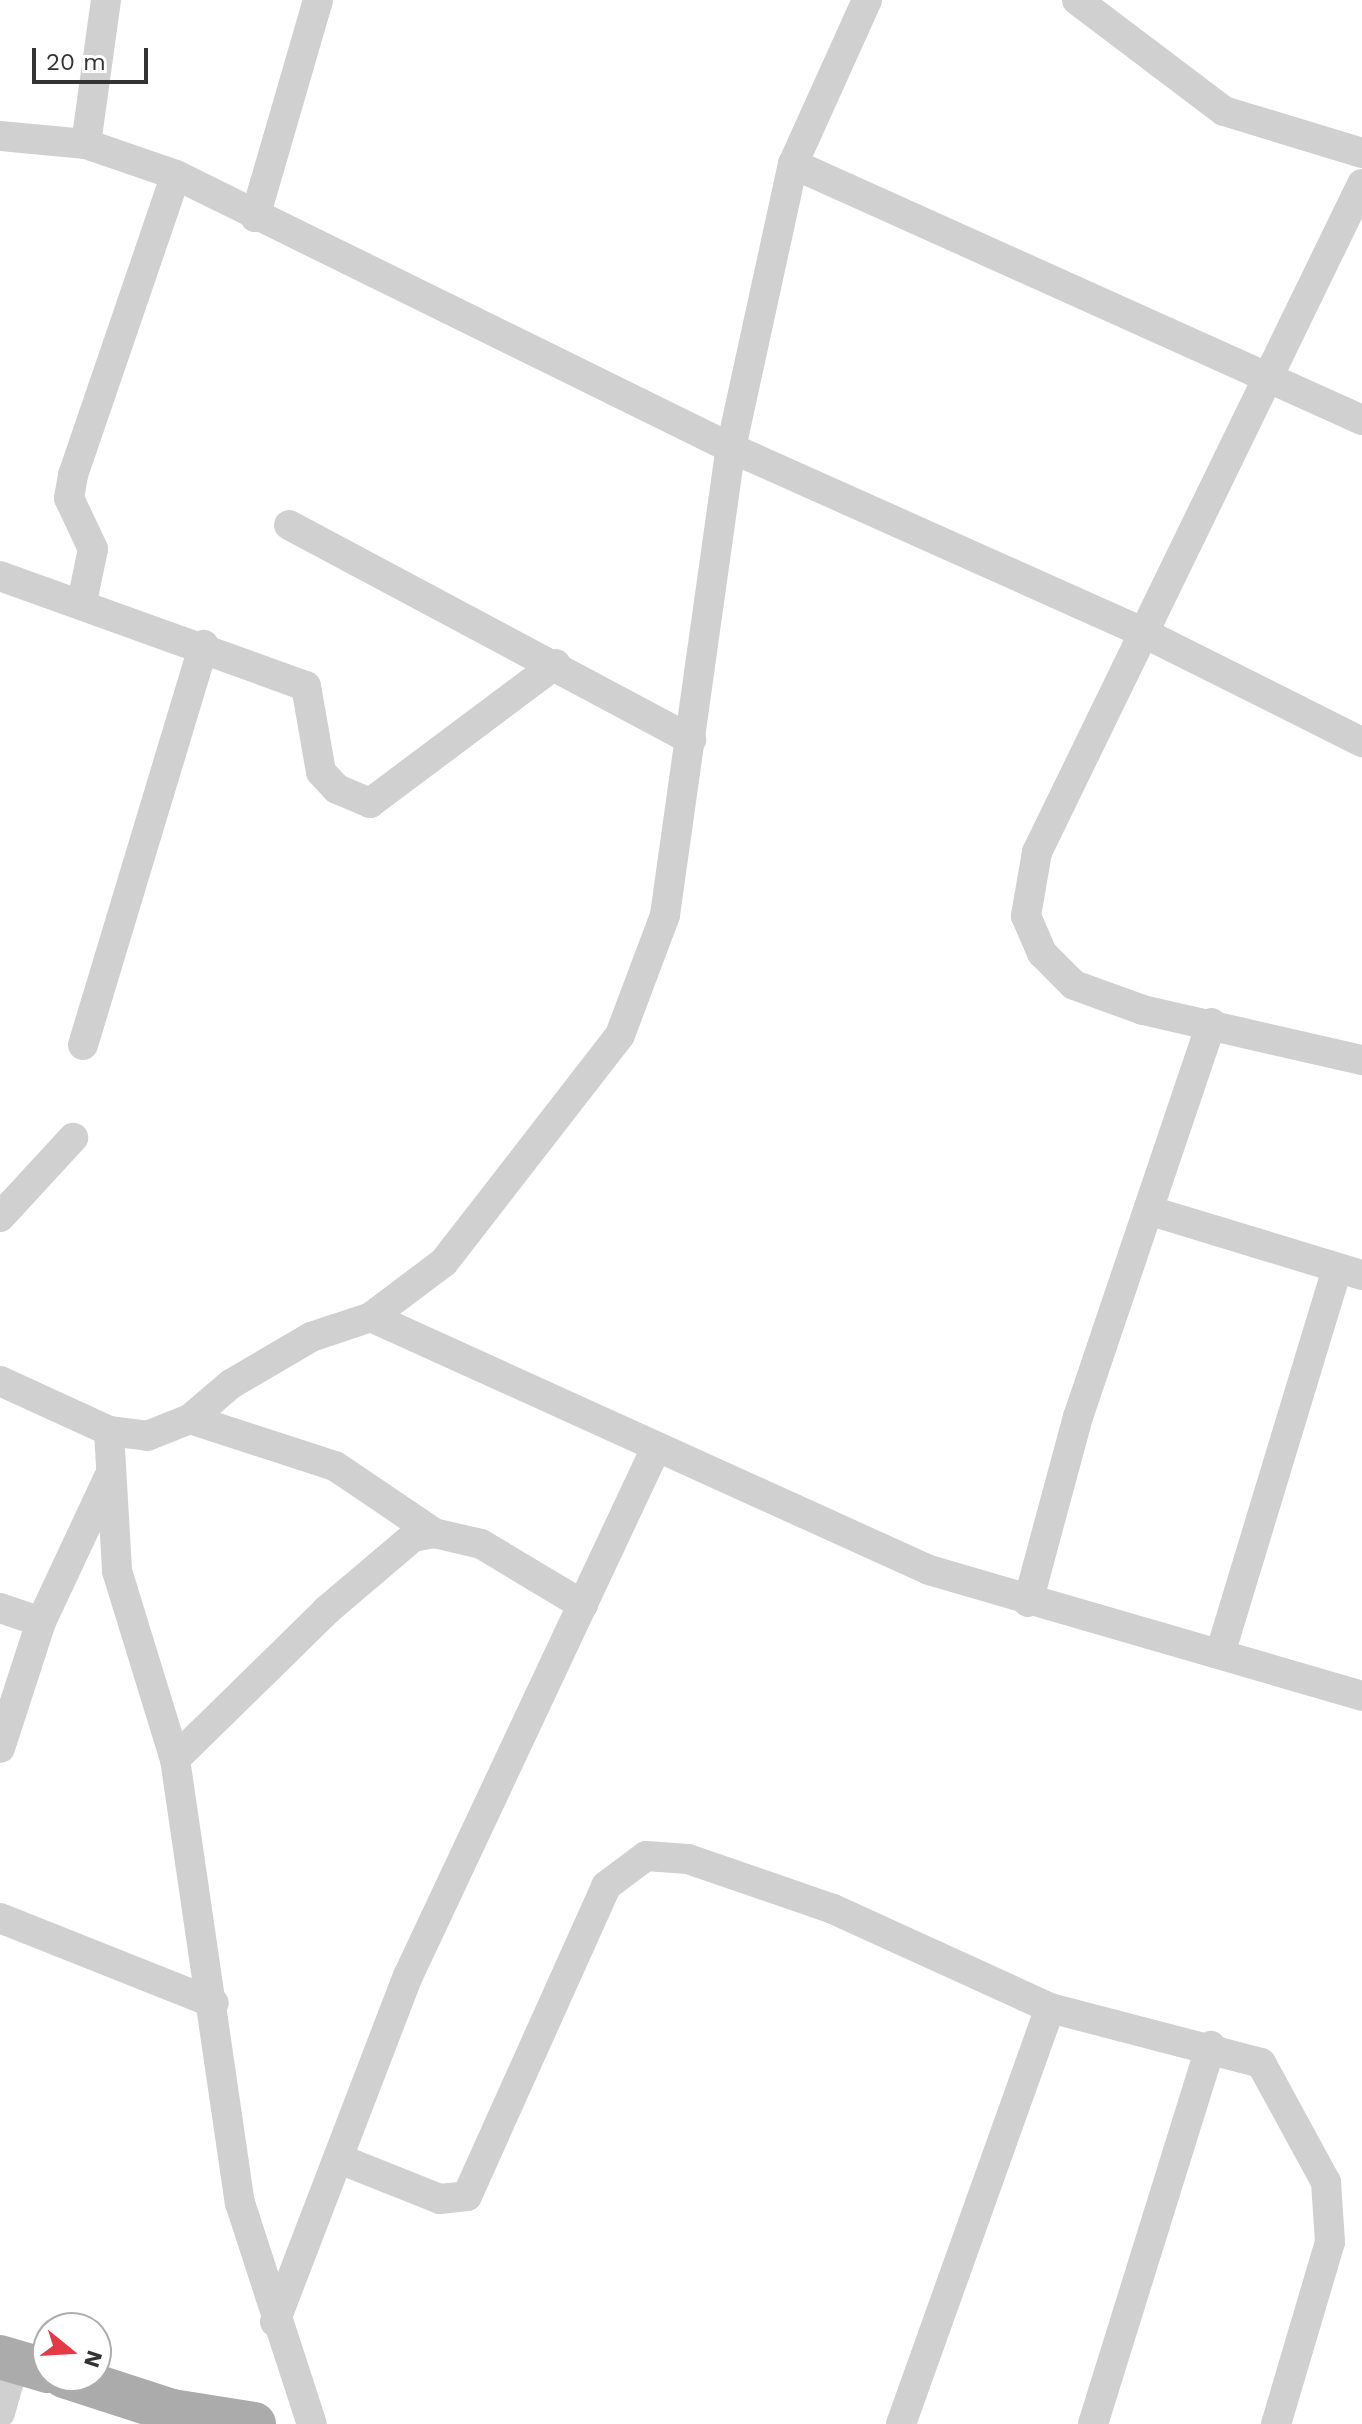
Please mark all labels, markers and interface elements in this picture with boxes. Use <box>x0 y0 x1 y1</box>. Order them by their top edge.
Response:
scale bar <box>36 32 152 82</box>
text: 20 m <box>46 48 106 76</box>
north arrow <box>32 2312 112 2392</box>
text: N <box>79 2347 108 2371</box>

